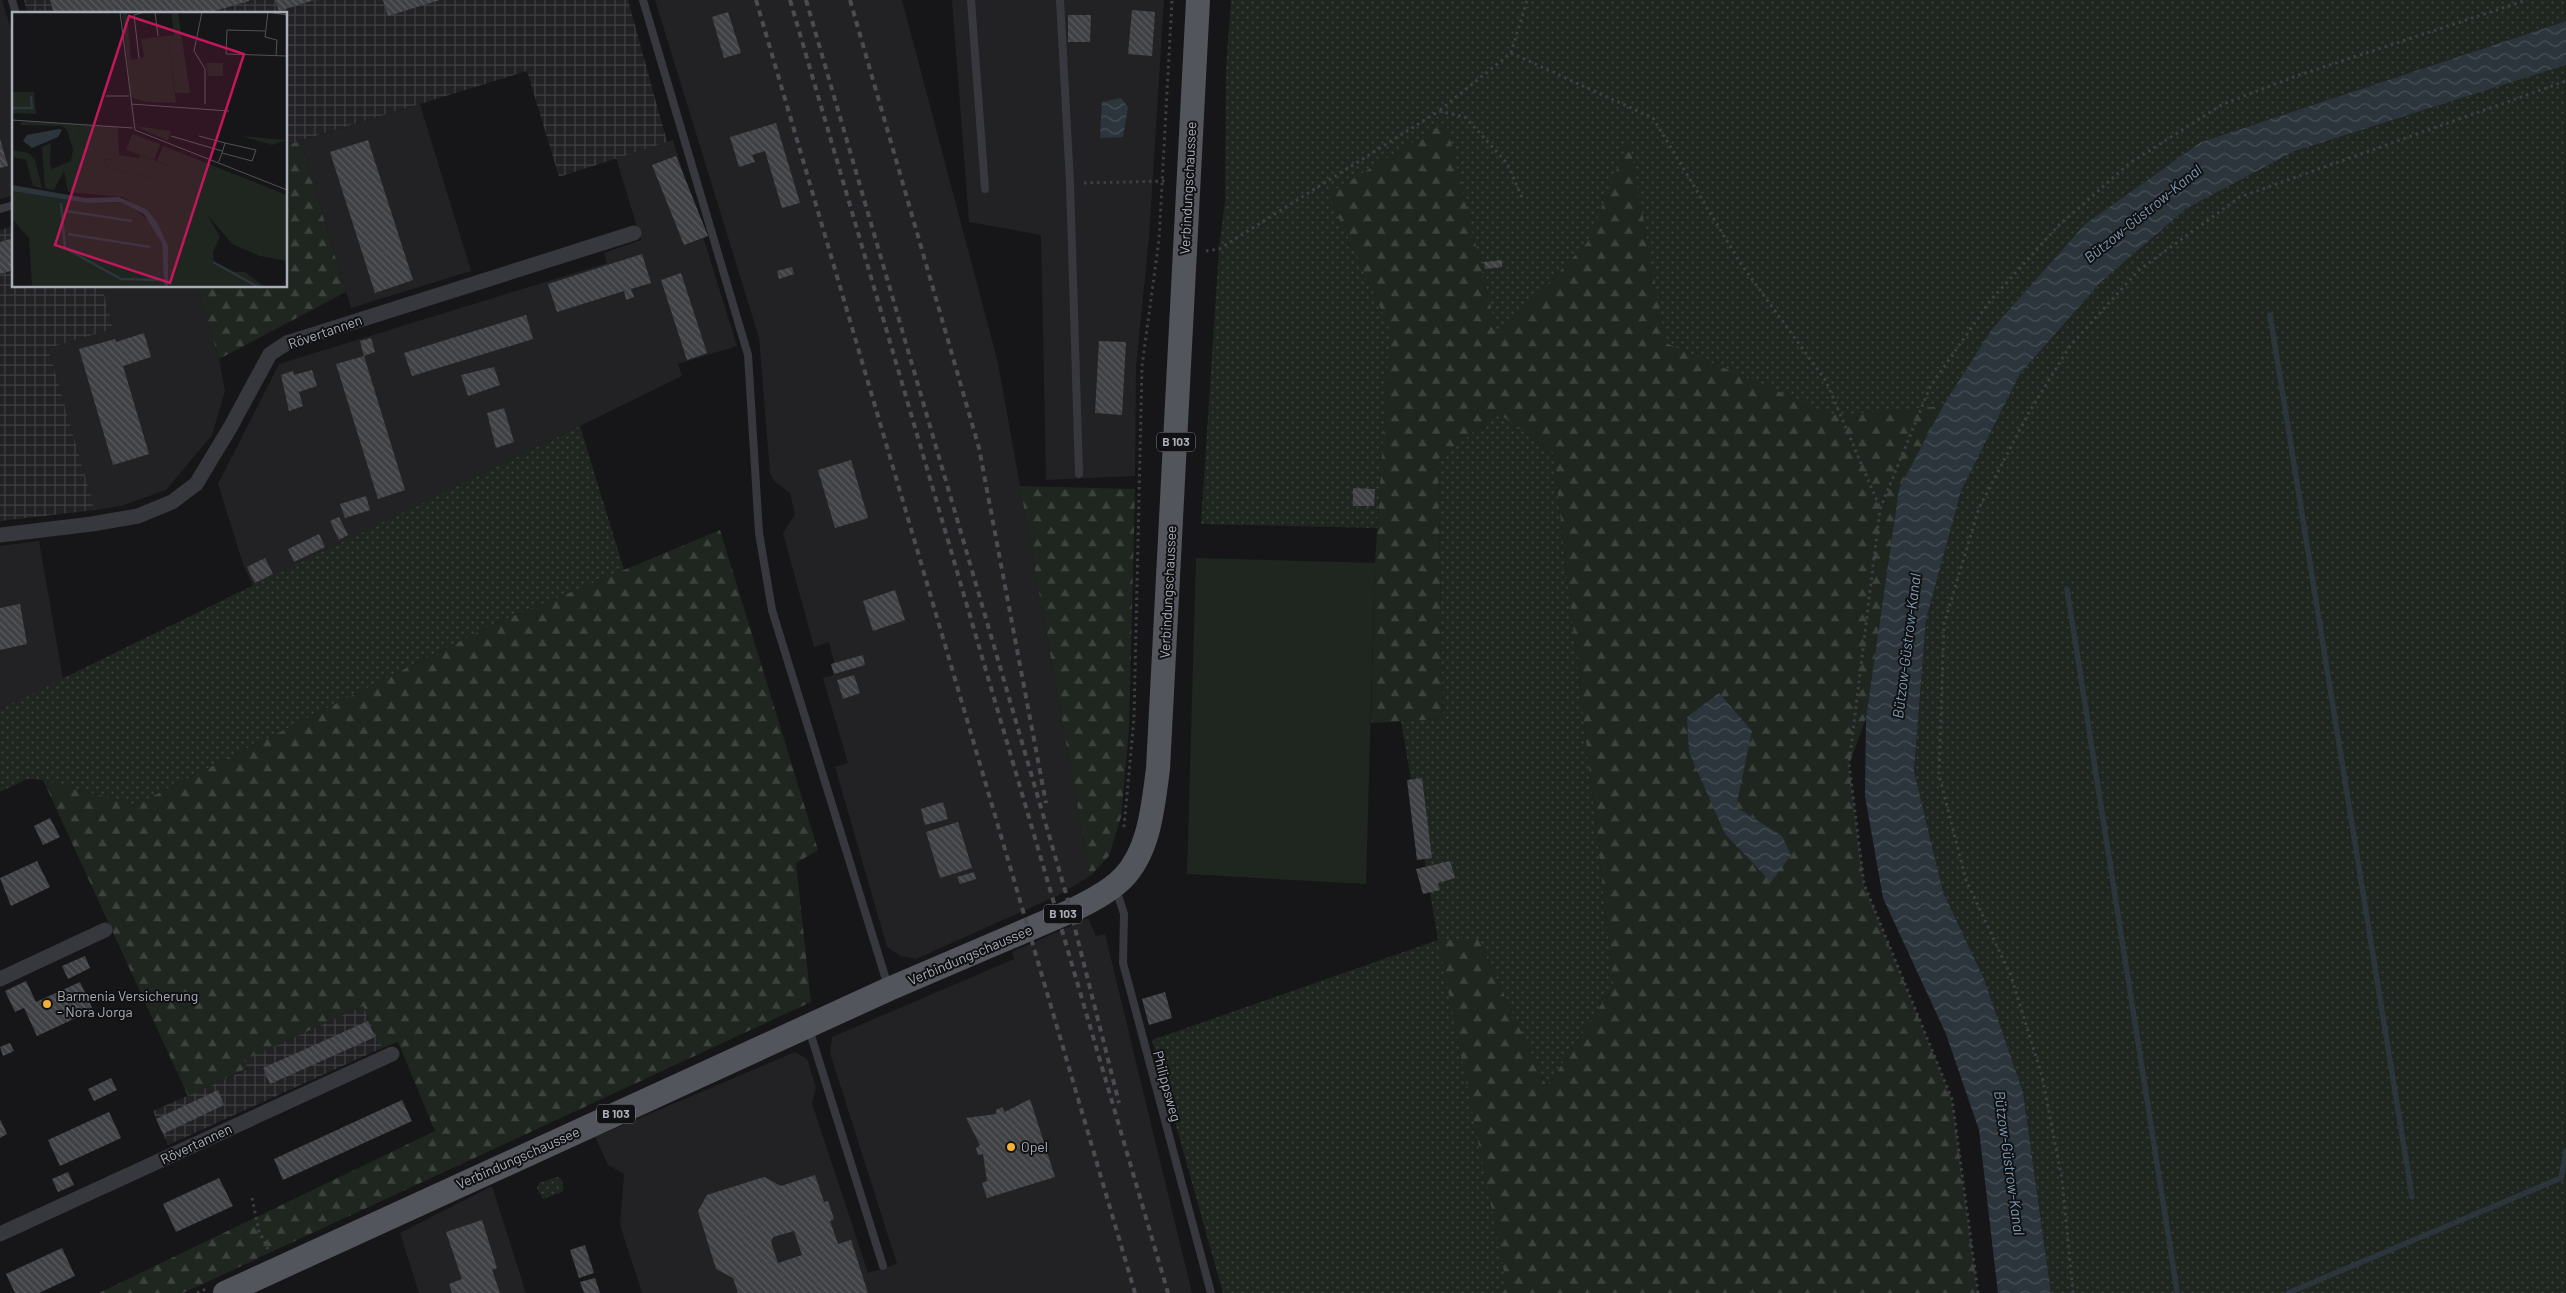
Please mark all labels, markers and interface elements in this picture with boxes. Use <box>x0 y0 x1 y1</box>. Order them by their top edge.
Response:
inset map <box>12 12 288 288</box>
street label: Verbindungschaussee <box>1176 121 1199 255</box>
water label: Bützow-Güstrow-Kanal <box>2080 160 2205 266</box>
street label: Rövertannen <box>286 311 364 352</box>
road number: B 103 <box>1157 432 1195 452</box>
street label: Verbindungschaussee <box>1156 525 1179 659</box>
water label: Bützow-Güstrow-Kanal <box>1888 572 1924 719</box>
road number: B 103 <box>1044 904 1082 924</box>
street label: Verbindungschaussee <box>905 921 1034 988</box>
place label: Barmenia Versicherung - Nora Jorga <box>57 987 198 1020</box>
marker: Barmenia Versicherung - Nora Jorga <box>41 998 53 1010</box>
street label: Philippsweg <box>1150 1049 1185 1123</box>
water label: Bützow-Güstrow-Kanal <box>1991 1089 2029 1237</box>
road number: B 103 <box>597 1104 635 1124</box>
street label: Rövertannen <box>157 1120 234 1168</box>
street label: Verbindungschaussee <box>453 1123 582 1192</box>
place label: Opel <box>1021 1138 1048 1155</box>
marker: Opel <box>1005 1141 1017 1153</box>

